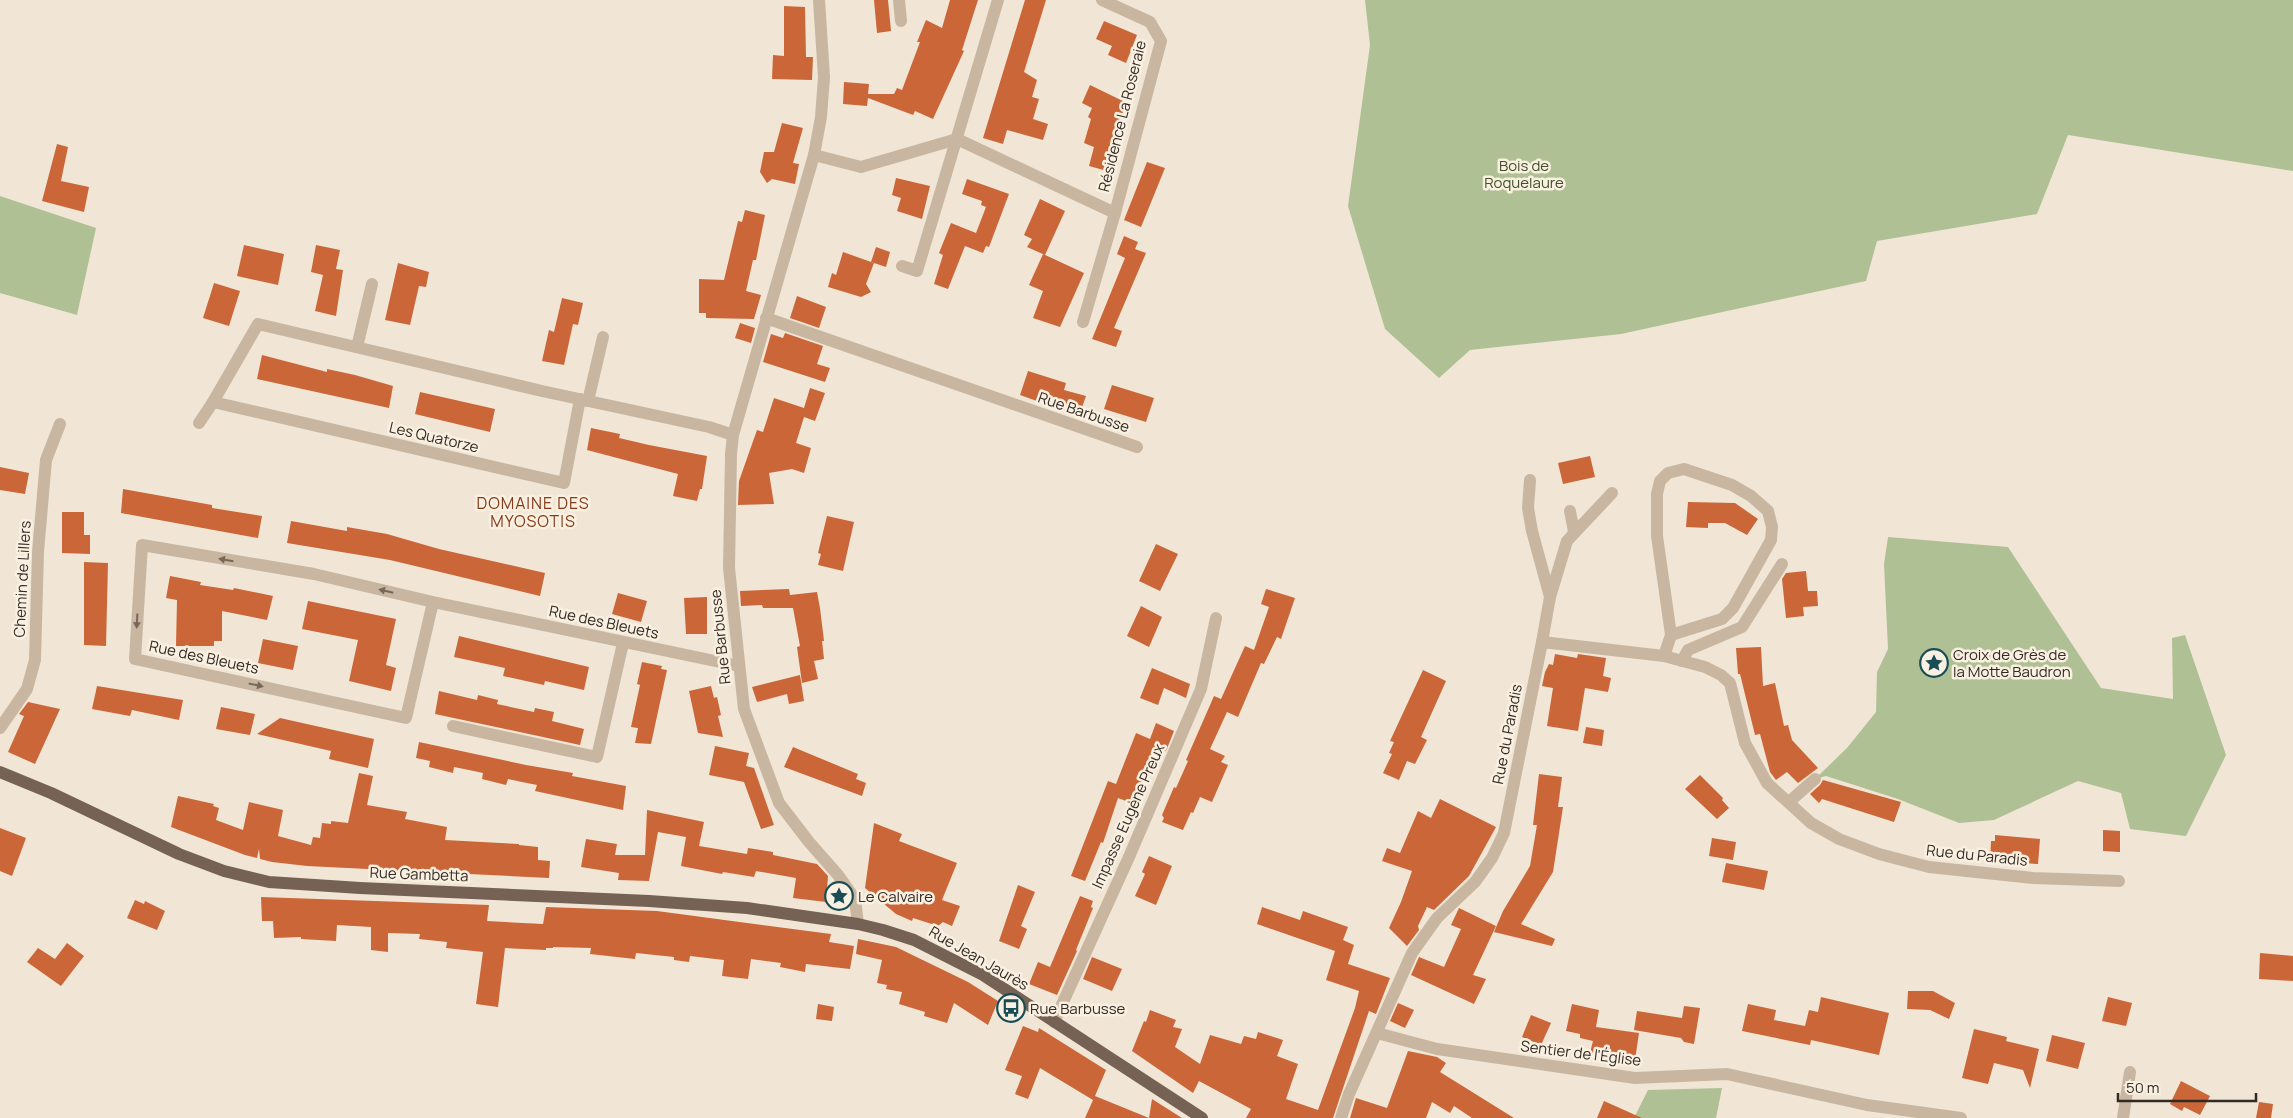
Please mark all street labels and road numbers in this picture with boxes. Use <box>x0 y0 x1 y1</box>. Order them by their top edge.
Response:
street label: Résidence La Roseraie <box>1093 38 1151 194</box>
street label: Rue Barbusse <box>1035 387 1133 438</box>
street label: Les Quatorze <box>387 416 481 458</box>
street label: Chemin de Lillers <box>8 520 36 638</box>
street label: Rue Barbusse <box>705 588 735 686</box>
street label: Rue des Bleuets <box>547 600 661 644</box>
street label: Rue des Bleuets <box>147 635 261 679</box>
street label: Rue du Paradis <box>1487 682 1527 786</box>
street label: Impasse Eugène Preux <box>1087 740 1169 892</box>
street label: Rue du Paradis <box>1925 839 2029 871</box>
street label: Rue Gambetta <box>369 862 469 886</box>
street label: Rue Jean Jaurès <box>925 921 1033 995</box>
street label: Sentier de l'Église <box>1519 1035 1643 1071</box>

